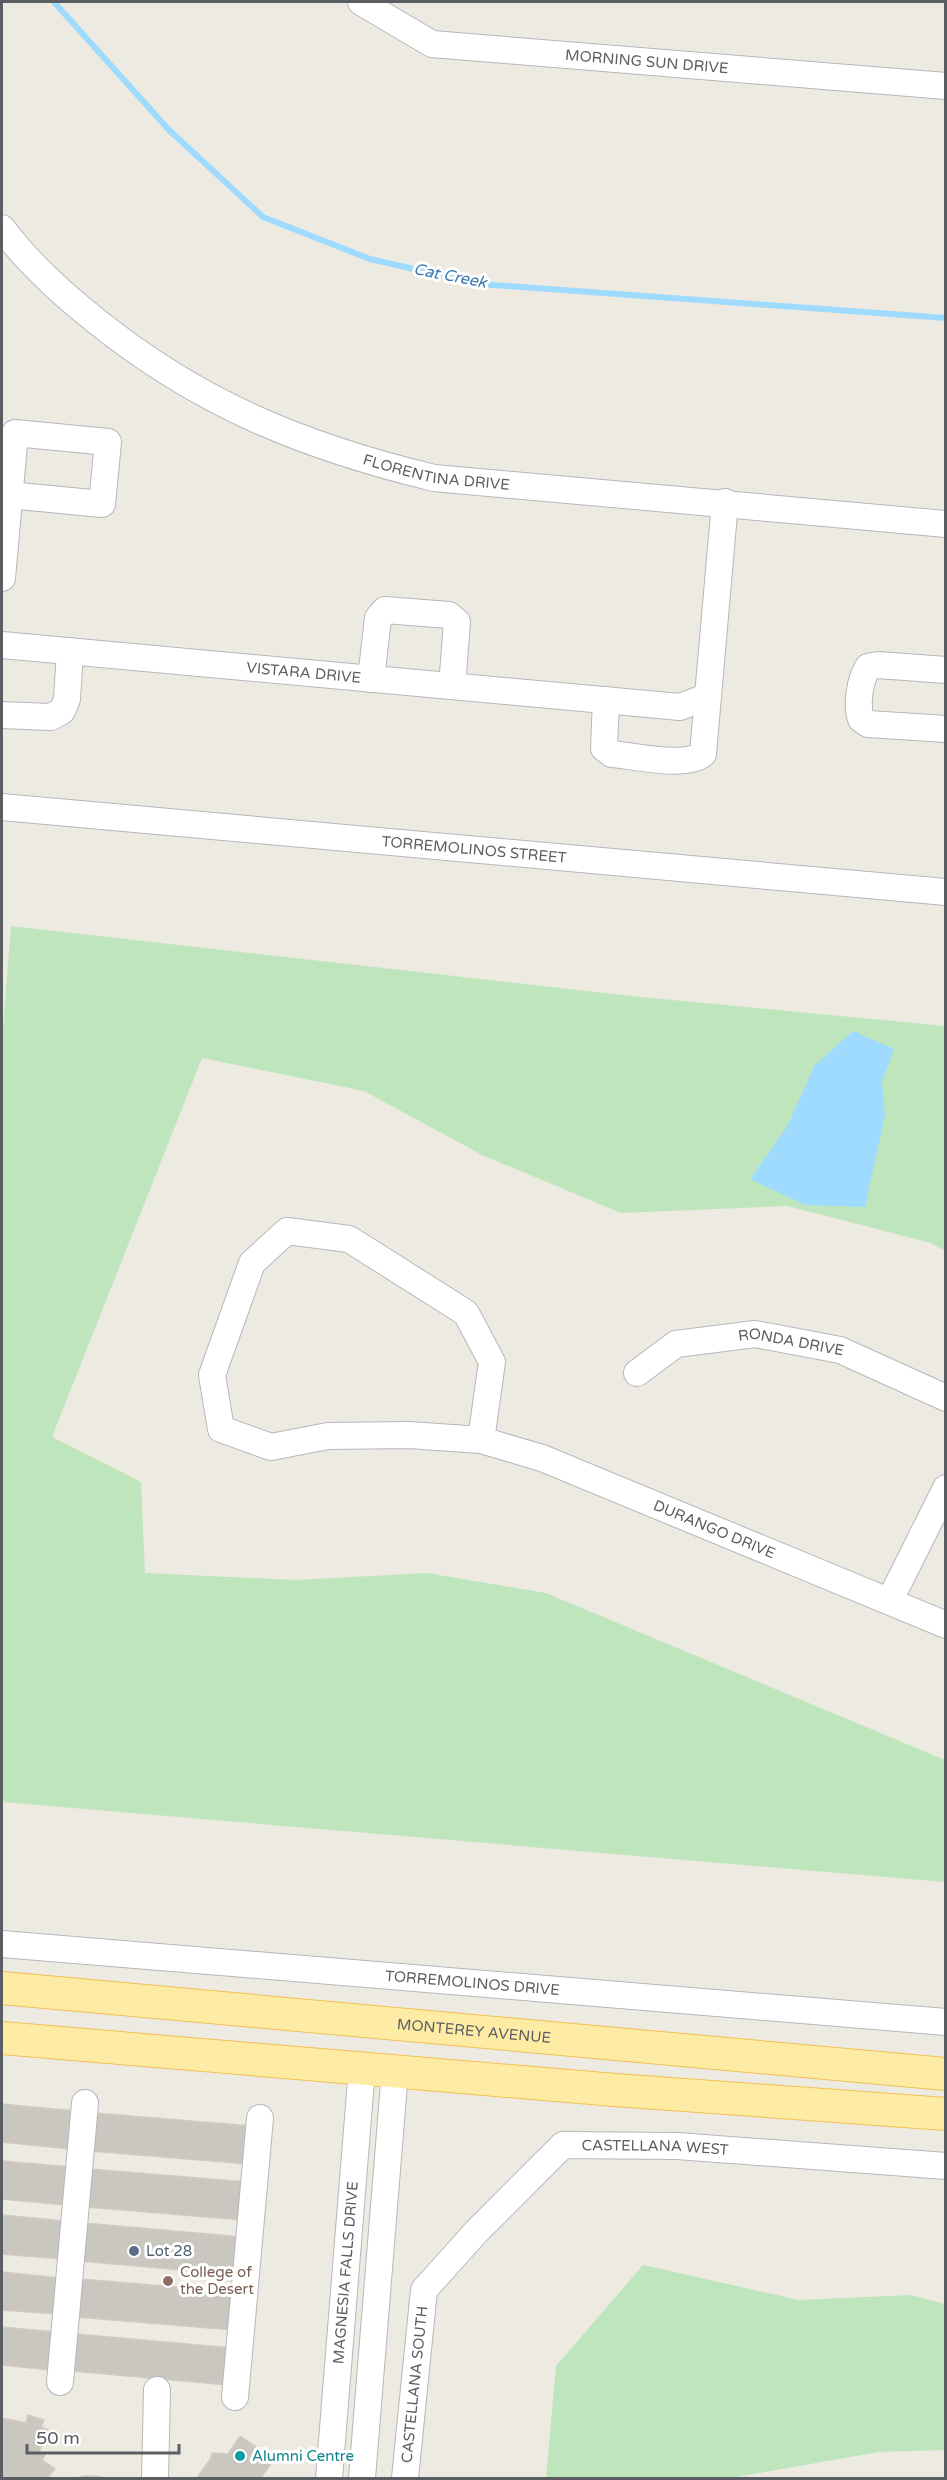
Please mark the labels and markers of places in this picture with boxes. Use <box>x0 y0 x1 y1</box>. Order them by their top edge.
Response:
place label: Lot 28 <box>146 2242 192 2260</box>
marker: Lot 28 <box>127 2244 141 2258</box>
place label: College of the Desert <box>180 2263 254 2298</box>
marker: College of the Desert <box>161 2274 175 2288</box>
place label: Alumni Centre <box>252 2447 354 2465</box>
marker: Alumni Centre <box>233 2449 247 2463</box>

